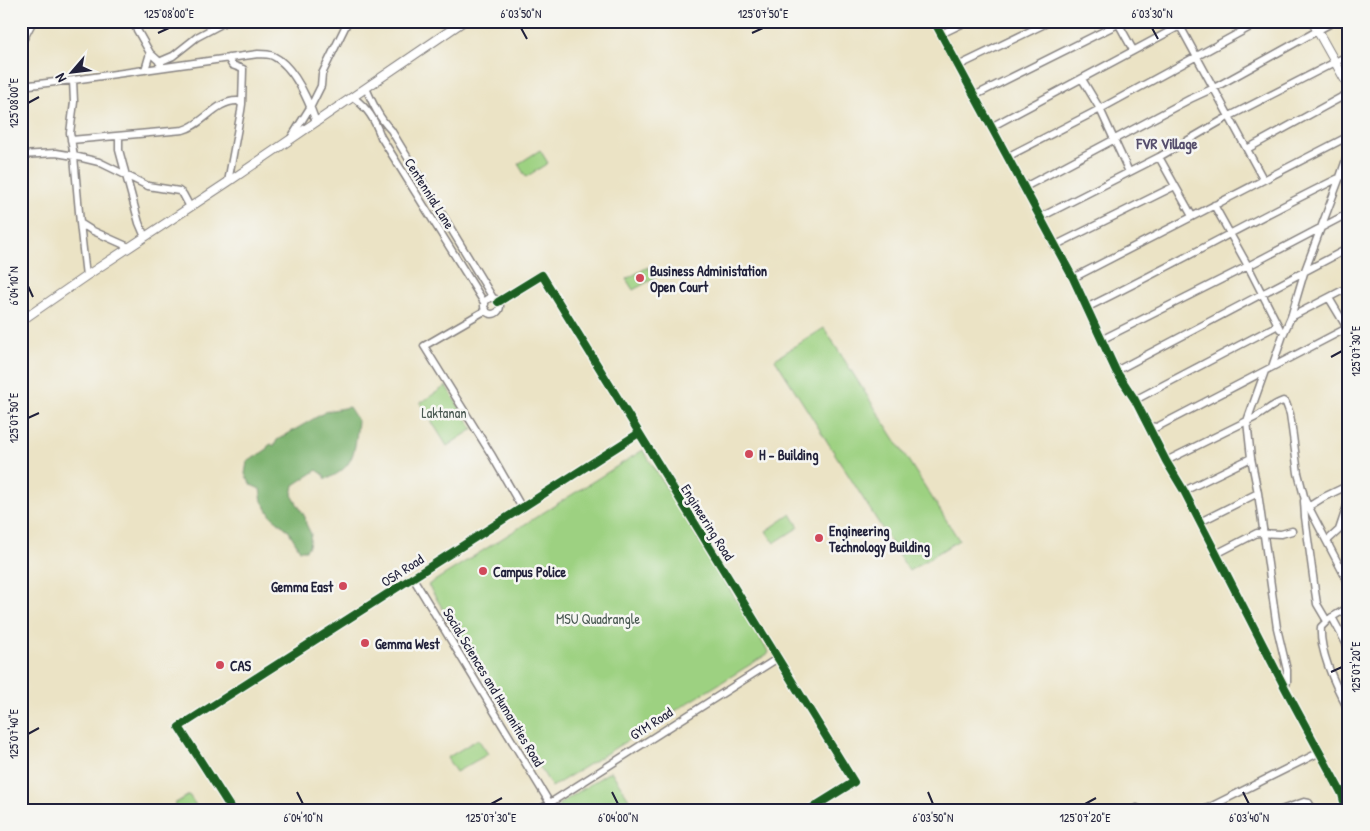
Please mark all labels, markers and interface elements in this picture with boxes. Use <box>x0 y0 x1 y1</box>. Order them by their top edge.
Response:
text: 125°08'00"E <box>144 5 195 22</box>
text: 6°03'50"N <box>501 5 541 22</box>
text: 125°07'50"E <box>738 5 789 22</box>
text: 6°03'30"N <box>1131 5 1173 22</box>
north arrow <box>48 48 98 98</box>
text: N <box>50 70 70 86</box>
text: 125°08'00"E <box>5 77 22 128</box>
district label: FVR Village <box>1135 133 1198 155</box>
street label: Centennial Lane <box>401 154 460 233</box>
place label: Business Administation Open Court <box>650 261 767 298</box>
text: 6°04'10"N <box>5 266 22 306</box>
marker: Business Administation Open Court <box>634 272 646 284</box>
text: 125°07'30"E <box>1347 325 1364 376</box>
text: 125°07'50"E <box>5 392 22 443</box>
park label: Laktanan <box>422 403 466 422</box>
place label: H - Building <box>759 445 818 466</box>
marker: H - Building <box>743 448 755 460</box>
street label: Engineering Road <box>676 480 739 565</box>
place label: Engineering Technology Building <box>828 521 930 558</box>
marker: Engineering Technology Building <box>813 532 825 544</box>
street label: OSA Road <box>377 549 427 591</box>
place label: Campus Police <box>493 562 567 583</box>
marker: Campus Police <box>477 565 489 577</box>
place label: Gemma East <box>271 577 334 596</box>
marker: Gemma East <box>337 580 349 592</box>
street label: Social Sciences and Humanities Road <box>439 604 549 770</box>
park label: MSU Quadrangle <box>556 609 640 629</box>
place label: Gemma West <box>375 634 441 653</box>
marker: Gemma West <box>359 637 371 649</box>
text: 125°07'20"E <box>1347 641 1364 693</box>
place label: CAS <box>230 656 252 675</box>
marker: CAS <box>214 659 226 671</box>
street label: GYM Road <box>626 702 677 744</box>
text: 125°07'40"E <box>5 708 22 759</box>
text: 6°04'10"N <box>283 809 323 826</box>
text: 125°07'30"E <box>466 809 517 826</box>
text: 6°04'00"N <box>598 809 638 826</box>
text: 6°03'50"N <box>913 809 953 826</box>
text: 125°07'20"E <box>1059 809 1111 826</box>
text: 6°03'40"N <box>1229 809 1269 826</box>

